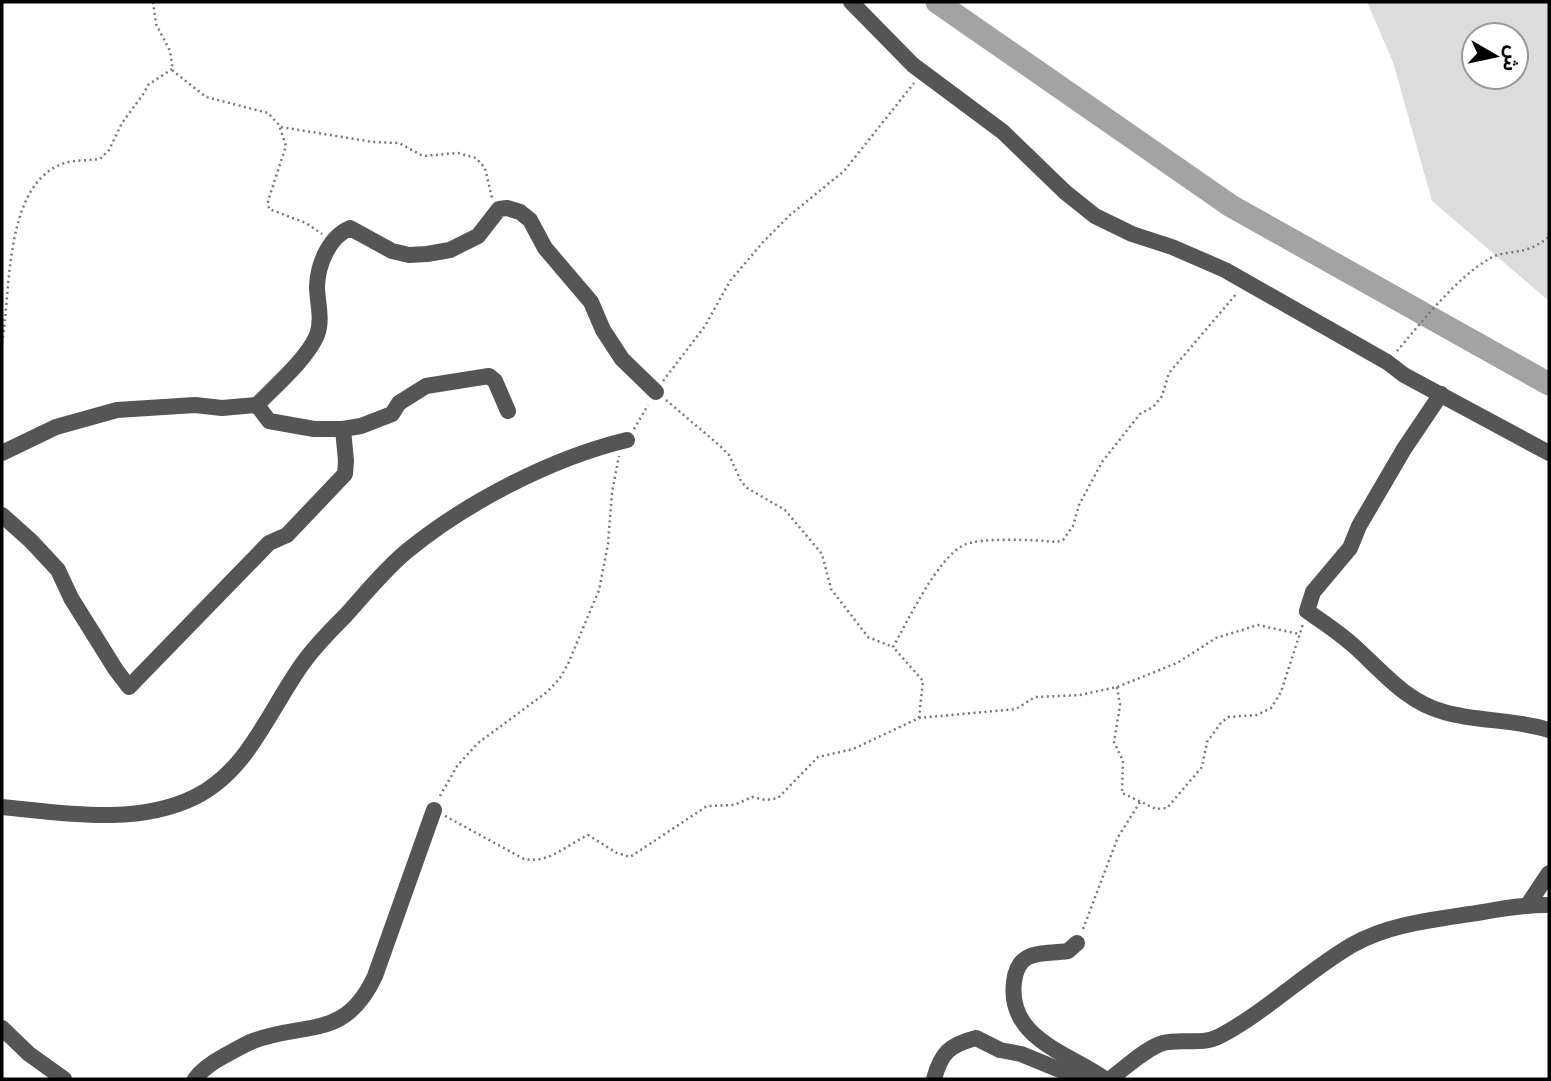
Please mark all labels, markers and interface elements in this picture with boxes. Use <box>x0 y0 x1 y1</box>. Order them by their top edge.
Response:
north arrow <box>1460 21 1530 91</box>
text: ش <box>1499 44 1525 73</box>

